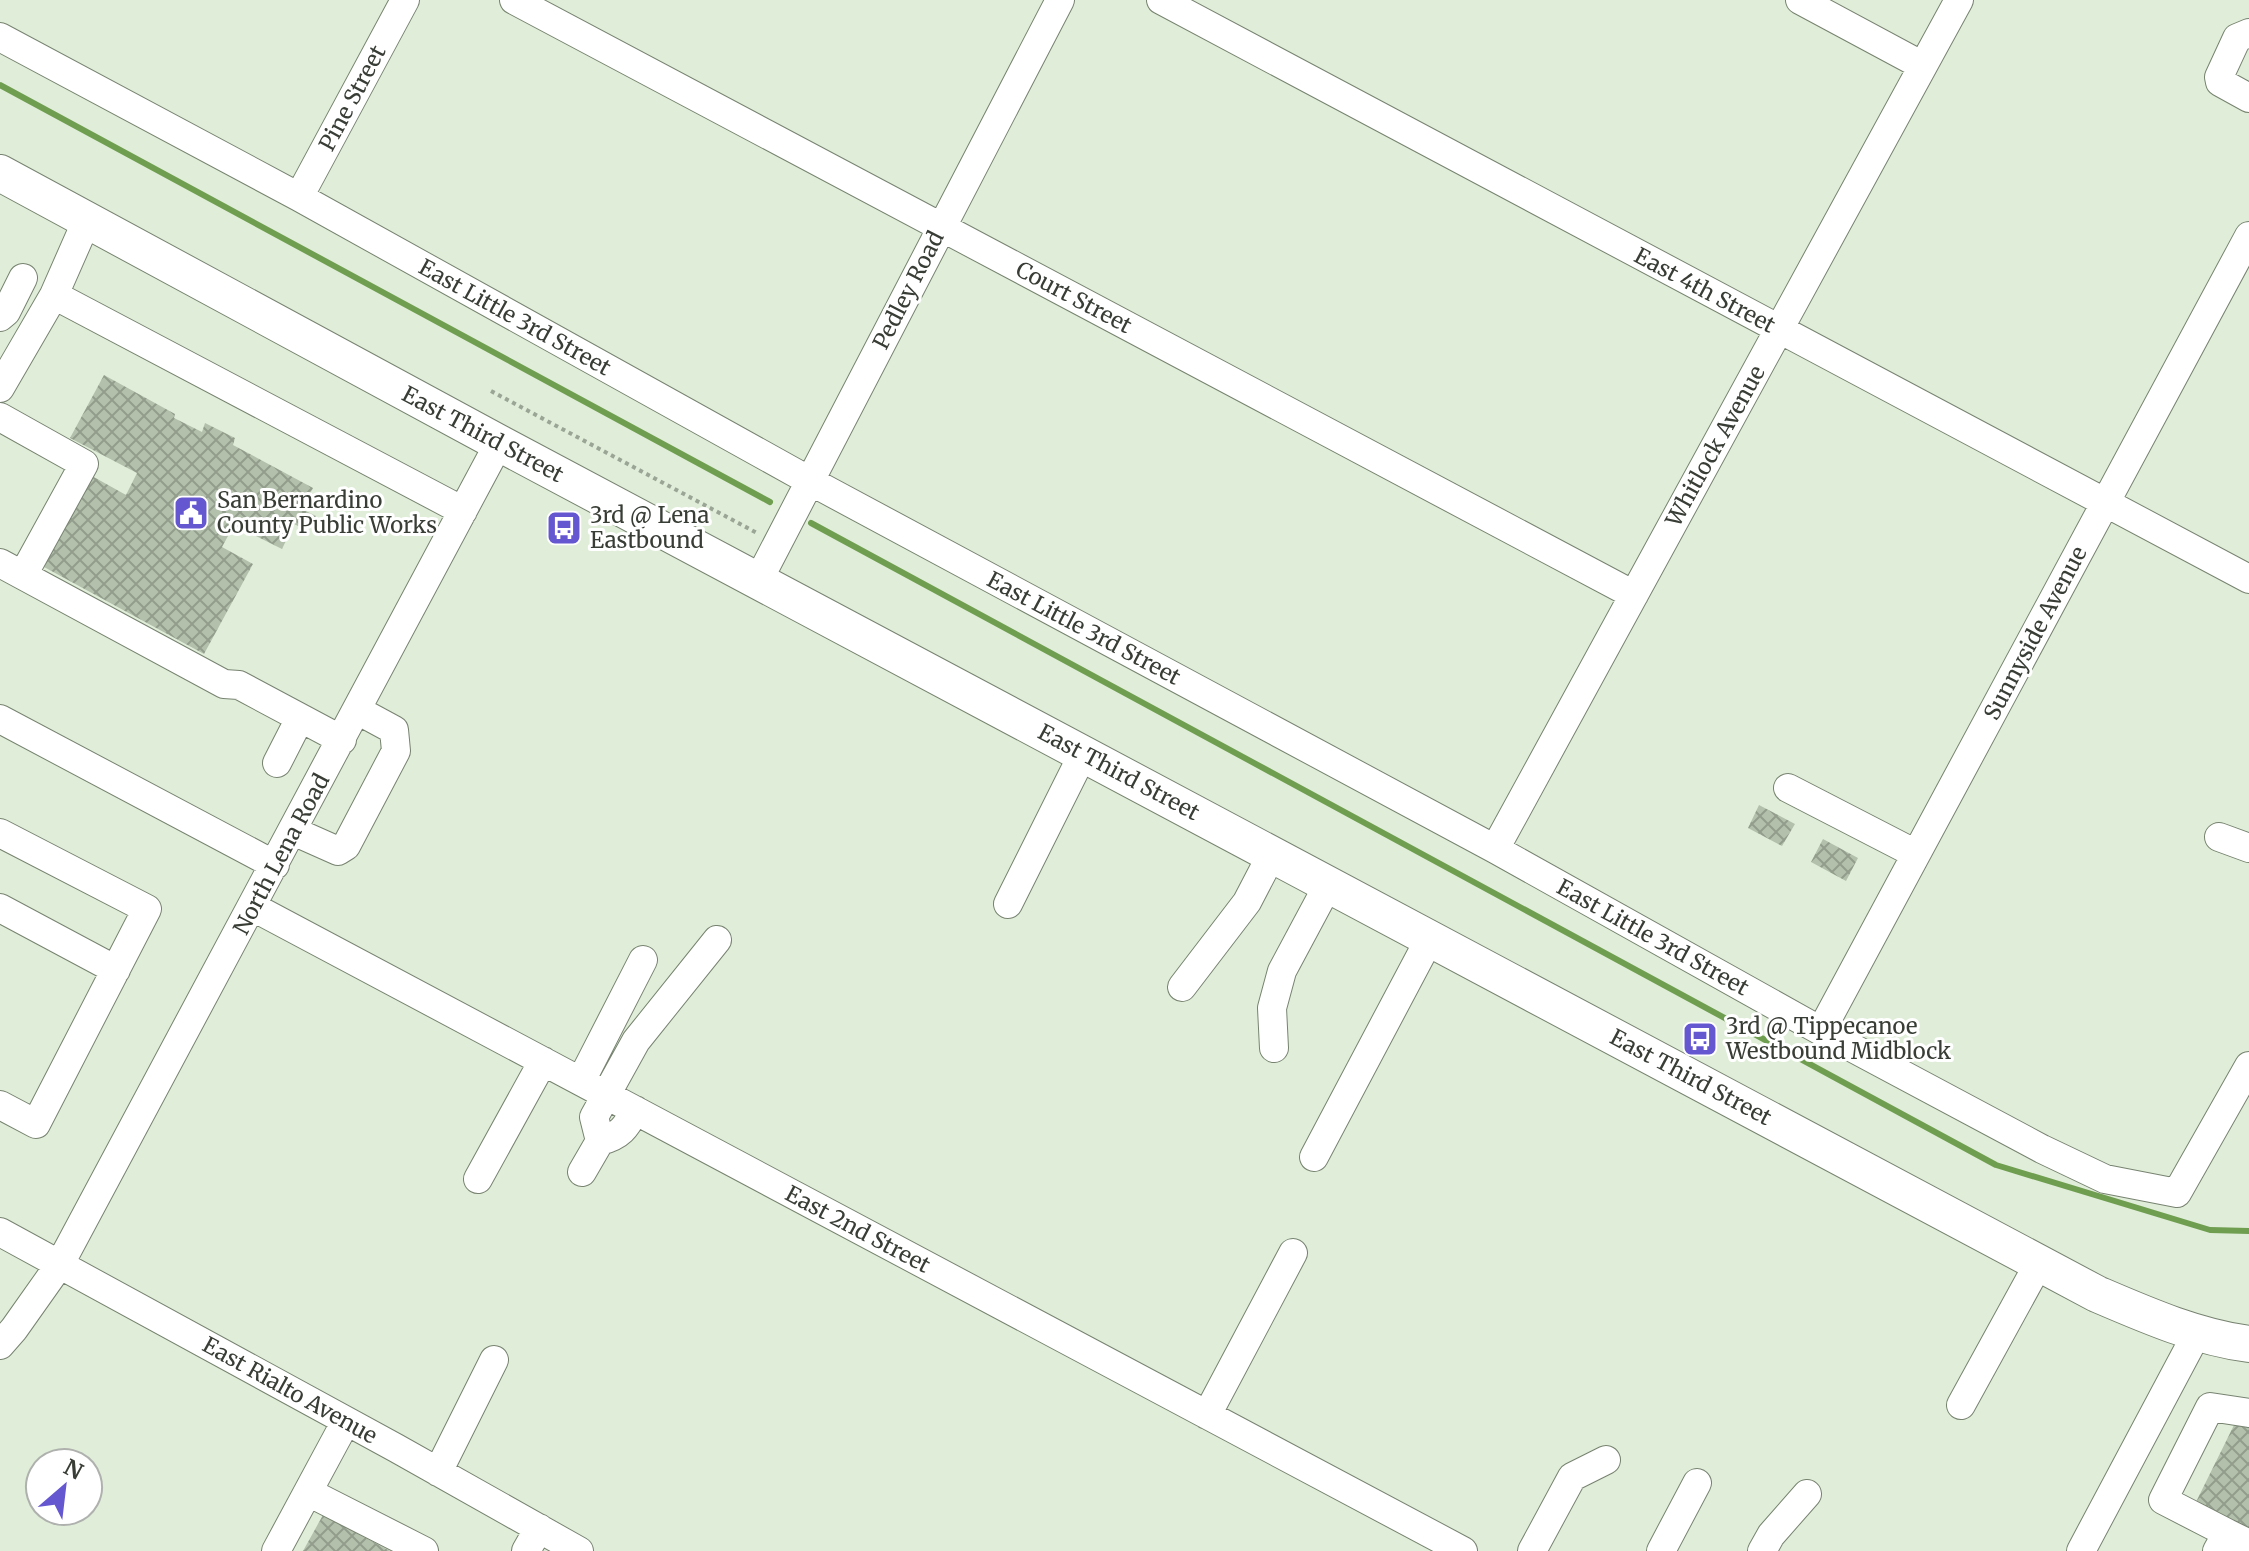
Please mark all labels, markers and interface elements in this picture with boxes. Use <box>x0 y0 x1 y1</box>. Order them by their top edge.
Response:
street label: Pine Street <box>313 40 392 156</box>
street label: Pedley Road <box>866 226 950 354</box>
street label: East 4th Street <box>1630 241 1781 339</box>
street label: East Little 3rd Street <box>414 253 616 382</box>
street label: Court Street <box>1011 255 1137 339</box>
street label: Whitlock Avenue <box>1659 361 1771 532</box>
street label: East Third Street <box>398 380 569 489</box>
place label: San Bernardino County Public Works <box>217 486 437 539</box>
public building icon: San Bernardino County Public Works <box>172 494 210 532</box>
place label: 3rd @ Lena Eastbound <box>590 501 709 554</box>
bus stop icon: 3rd @ Lena Eastbound <box>545 509 583 547</box>
street label: Sunnyside Avenue <box>1977 541 2093 725</box>
street label: East Little 3rd Street <box>982 565 1186 691</box>
street label: East Third Street <box>1034 718 1205 827</box>
street label: North Lena Road <box>227 769 335 939</box>
street label: East Little 3rd Street <box>1552 873 1754 1002</box>
place label: 3rd @ Tippecanoe Westbound Midblock <box>1725 1012 1951 1065</box>
bus stop icon: 3rd @ Tippecanoe Westbound Midblock <box>1681 1020 1719 1058</box>
street label: East Third Street <box>1606 1023 1777 1132</box>
street label: East 2nd Street <box>781 1179 936 1279</box>
street label: East Rialto Avenue <box>198 1330 382 1450</box>
north arrow <box>24 1447 104 1527</box>
text: N <box>59 1453 88 1486</box>

